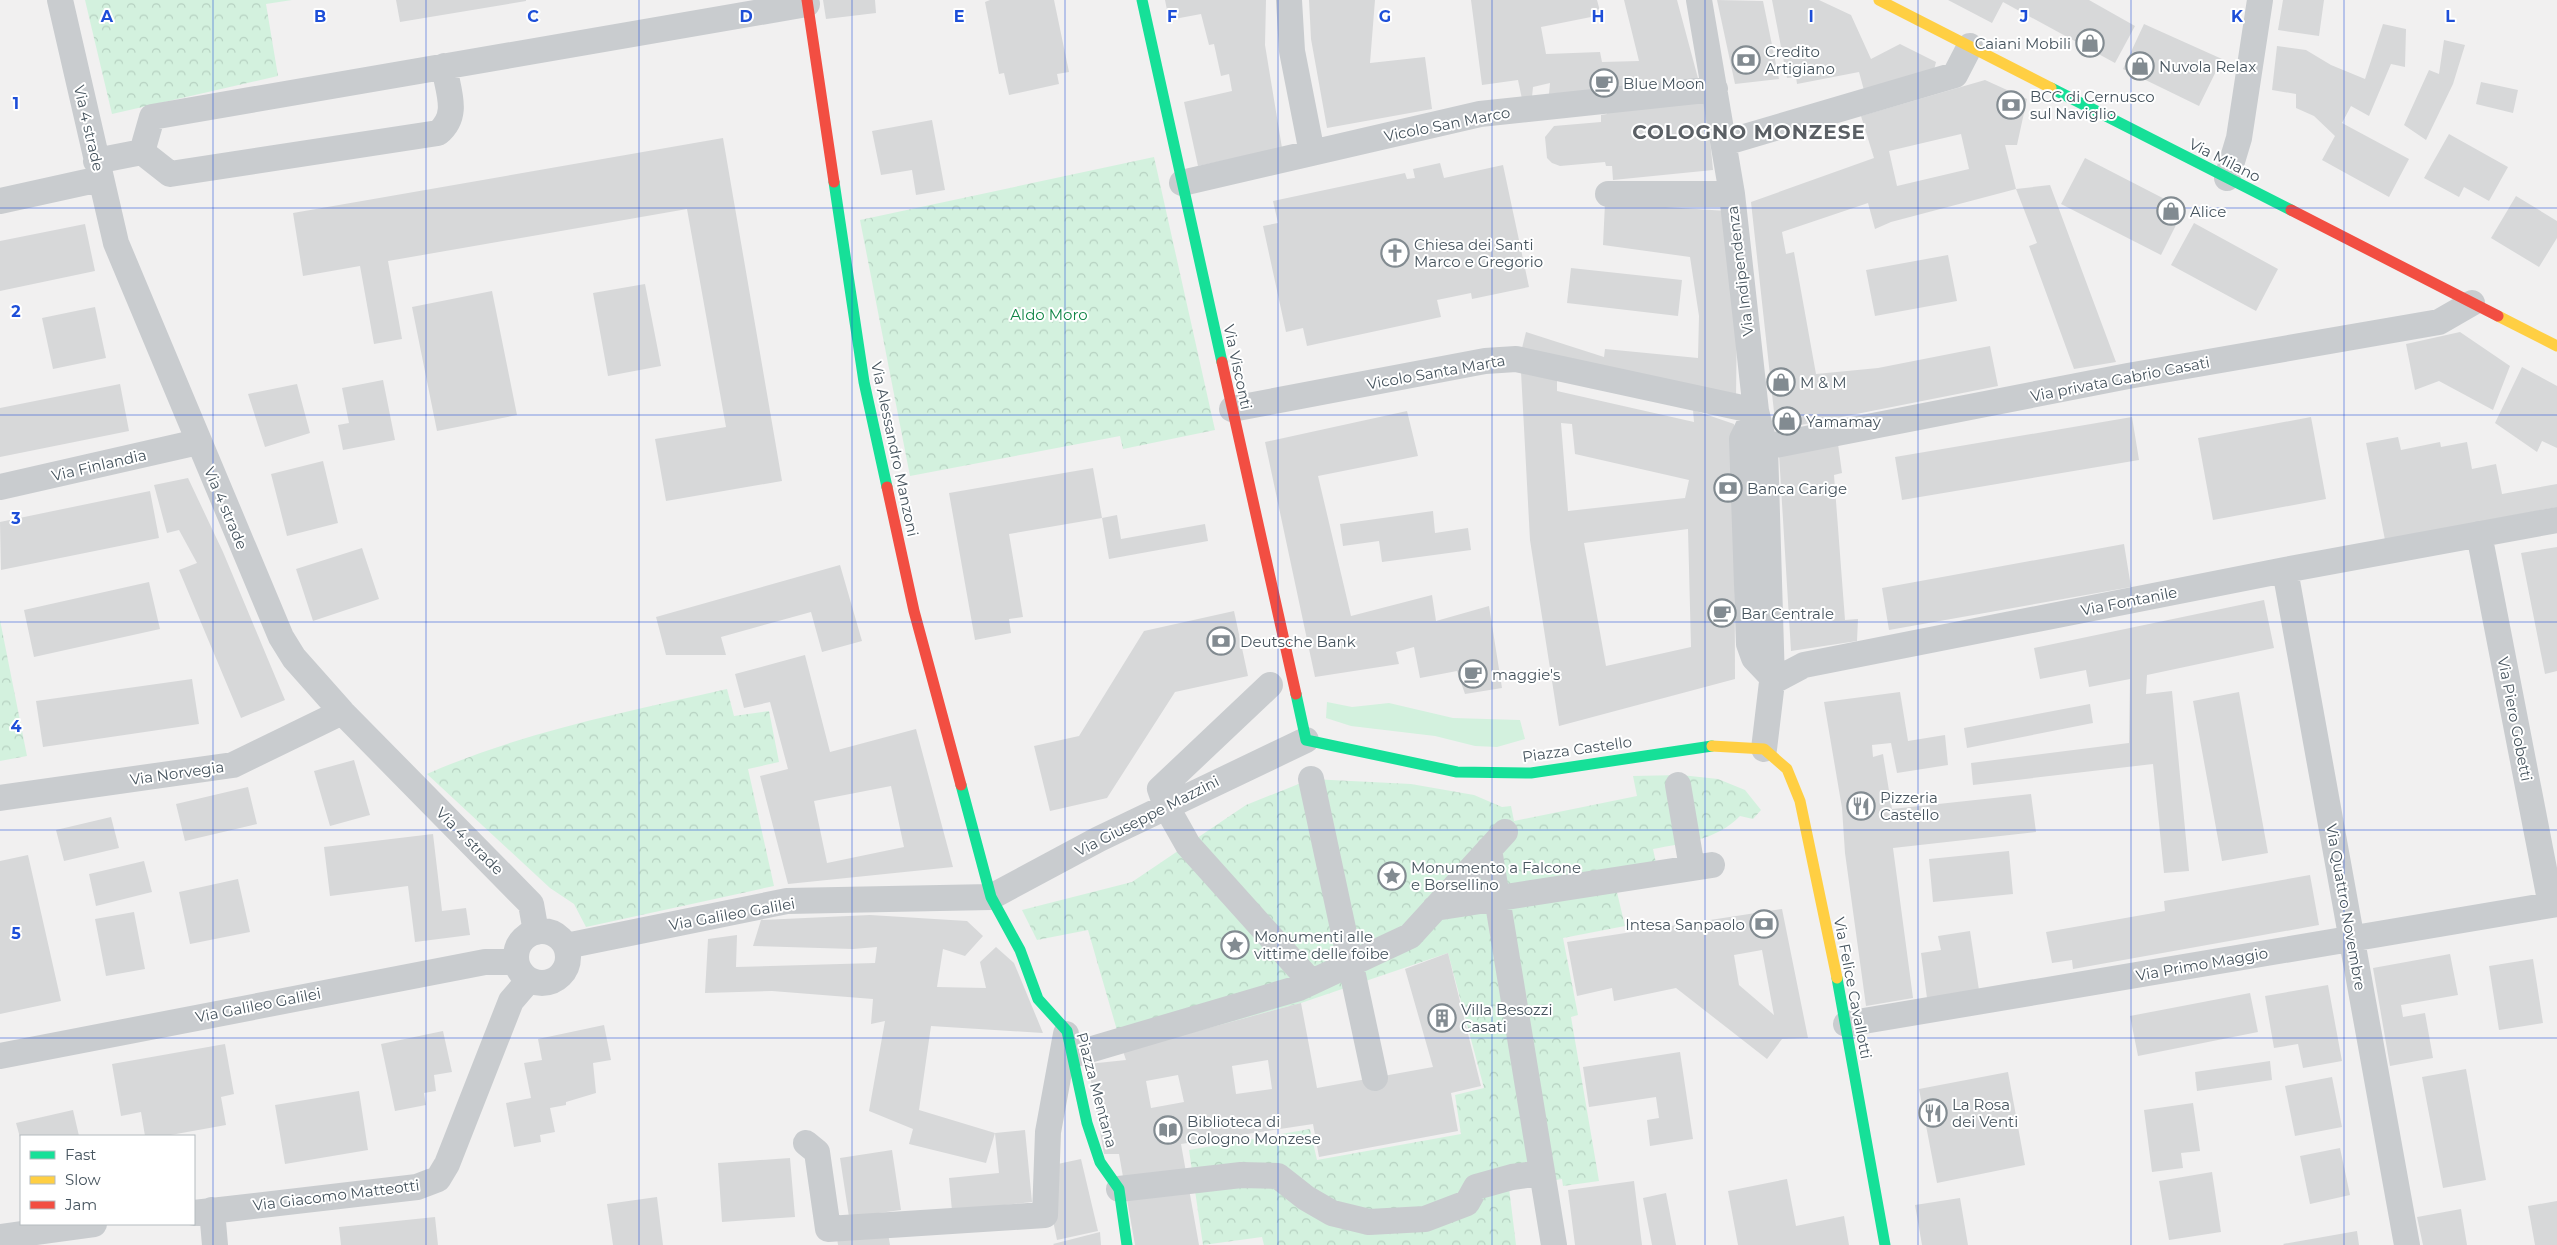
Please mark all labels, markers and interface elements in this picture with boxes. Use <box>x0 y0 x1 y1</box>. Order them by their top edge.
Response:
text: A <box>100 7 114 26</box>
text: B <box>314 7 326 26</box>
text: C <box>527 7 539 26</box>
text: D <box>739 7 753 26</box>
text: E <box>954 7 964 26</box>
text: F <box>1167 7 1177 26</box>
text: G <box>1379 7 1391 26</box>
text: H <box>1592 7 1604 26</box>
text: I <box>1808 7 1814 26</box>
text: J <box>2019 7 2028 26</box>
text: K <box>2231 7 2244 26</box>
text: L <box>2445 7 2455 26</box>
shop icon: Caiani Mobili <box>2075 28 2105 58</box>
place label: Caiani Mobili <box>1975 34 2071 53</box>
place label: Credito Artigiano <box>1765 42 1835 78</box>
bank icon: Credito Artigiano <box>1731 45 1761 75</box>
shop icon: Nuvola Relax <box>2125 51 2155 81</box>
place label: Nuvola Relax <box>2159 57 2256 76</box>
cafe icon: Blue Moon <box>1589 68 1619 98</box>
place label: Blue Moon <box>1623 74 1705 93</box>
street label: Via 4 strade <box>70 83 108 173</box>
place label: BCC di Cernusco sul Naviglio <box>2030 87 2155 123</box>
bank icon: BCC di Cernusco sul Naviglio <box>1996 90 2026 120</box>
text: 1 <box>13 94 19 113</box>
street label: Vicolo San Marco <box>1382 102 1512 146</box>
district label: COLOGNO MONZESE <box>1632 120 1866 144</box>
street label: Via Milano <box>2186 134 2264 186</box>
shop icon: Alice <box>2156 196 2186 226</box>
place label: Alice <box>2190 202 2226 221</box>
street label: Via Indipendenza <box>1723 205 1757 337</box>
place label: Chiesa dei Santi Marco e Gregorio <box>1414 235 1543 271</box>
church icon: Chiesa dei Santi Marco e Gregorio <box>1380 238 1410 268</box>
text: 2 <box>11 302 21 321</box>
park label: Aldo Moro <box>1010 305 1088 324</box>
street label: Via Visconti <box>1220 323 1256 411</box>
street label: Vicolo Santa Marta <box>1365 350 1507 394</box>
street label: Via privata Gabrio Casati <box>2029 352 2211 406</box>
street label: Via Alessandro Manzoni <box>867 360 923 538</box>
shop icon: M & M <box>1766 367 1796 397</box>
place label: M & M <box>1800 373 1847 392</box>
shop icon: Yamamay <box>1772 406 1802 436</box>
place label: Yamamay <box>1806 412 1882 431</box>
street label: Via Finlandia <box>50 445 148 485</box>
street label: Via 4 strade <box>200 464 252 552</box>
bank icon: Banca Carige <box>1713 473 1743 503</box>
place label: Banca Carige <box>1747 479 1847 498</box>
text: 3 <box>10 509 21 528</box>
street label: Via Fontanile <box>2079 582 2179 620</box>
cafe icon: Bar Centrale <box>1707 598 1737 628</box>
place label: Bar Centrale <box>1741 604 1834 623</box>
bank icon: Deutsche Bank <box>1206 626 1236 656</box>
place label: Deutsche Bank <box>1240 632 1356 651</box>
street label: Via Piero Gobetti <box>2494 655 2536 783</box>
cafe icon: maggie's <box>1458 659 1488 689</box>
place label: maggie's <box>1492 665 1560 684</box>
text: 4 <box>10 717 22 736</box>
street label: Piazza Castello <box>1521 732 1633 766</box>
street label: Via Norvegia <box>129 757 225 789</box>
street label: Via Giuseppe Mazzini <box>1072 771 1222 861</box>
place label: Pizzeria Castello <box>1880 788 1939 824</box>
restaurant icon: Pizzeria Castello <box>1846 791 1876 821</box>
street label: Via 4 strade <box>432 803 508 879</box>
street label: Via Quattro Novembre <box>2322 822 2370 992</box>
place label: Monumento a Falcone e Borsellino <box>1411 858 1581 894</box>
place icon: Monumento a Falcone e Borsellino <box>1377 861 1407 891</box>
street label: Via Galileo Galilei <box>668 894 796 934</box>
bank icon: Intesa Sanpaolo <box>1749 909 1779 939</box>
place label: Intesa Sanpaolo <box>1625 915 1745 934</box>
street label: Via Felice Cavallotti <box>1830 915 1876 1061</box>
text: 5 <box>11 924 21 943</box>
place label: Monumenti alle vittime delle foibe <box>1254 927 1389 963</box>
place icon: Monumenti alle vittime delle foibe <box>1220 930 1250 960</box>
street label: Via Primo Maggio <box>2134 943 2270 985</box>
street label: Via Galileo Galilei <box>194 983 322 1027</box>
place label: Villa Besozzi Casati <box>1461 1000 1552 1036</box>
building icon: Villa Besozzi Casati <box>1427 1003 1457 1033</box>
street label: Piazza Mentana <box>1072 1030 1122 1150</box>
place label: La Rosa dei Venti <box>1952 1095 2018 1131</box>
restaurant icon: La Rosa dei Venti <box>1918 1098 1948 1128</box>
place label: Biblioteca di Cologno Monzese <box>1187 1112 1321 1148</box>
library icon: Biblioteca di Cologno Monzese <box>1153 1115 1183 1145</box>
legend <box>20 1135 195 1225</box>
text: Fast <box>65 1145 96 1164</box>
text: Slow <box>65 1170 101 1189</box>
street label: Via Giacomo Matteotti <box>252 1175 420 1215</box>
text: Jam <box>64 1195 97 1214</box>

